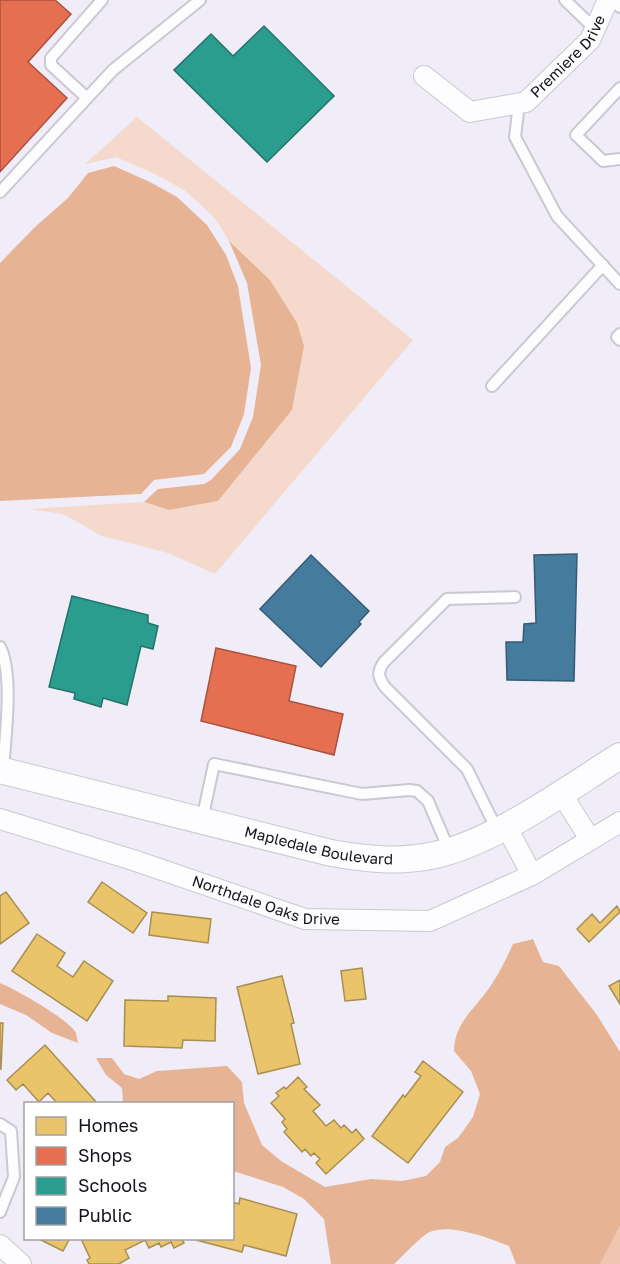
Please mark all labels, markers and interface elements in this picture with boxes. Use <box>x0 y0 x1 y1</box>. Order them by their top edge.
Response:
street label: Premiere Drive <box>526 12 608 101</box>
street label: Mapledale Boulevard <box>243 822 393 868</box>
street label: Northdale Oaks Drive <box>190 871 340 928</box>
legend <box>24 1102 234 1240</box>
text: Homes <box>78 1114 138 1136</box>
text: Shops <box>78 1144 132 1166</box>
text: Schools <box>78 1174 147 1196</box>
text: Public <box>78 1204 132 1226</box>

